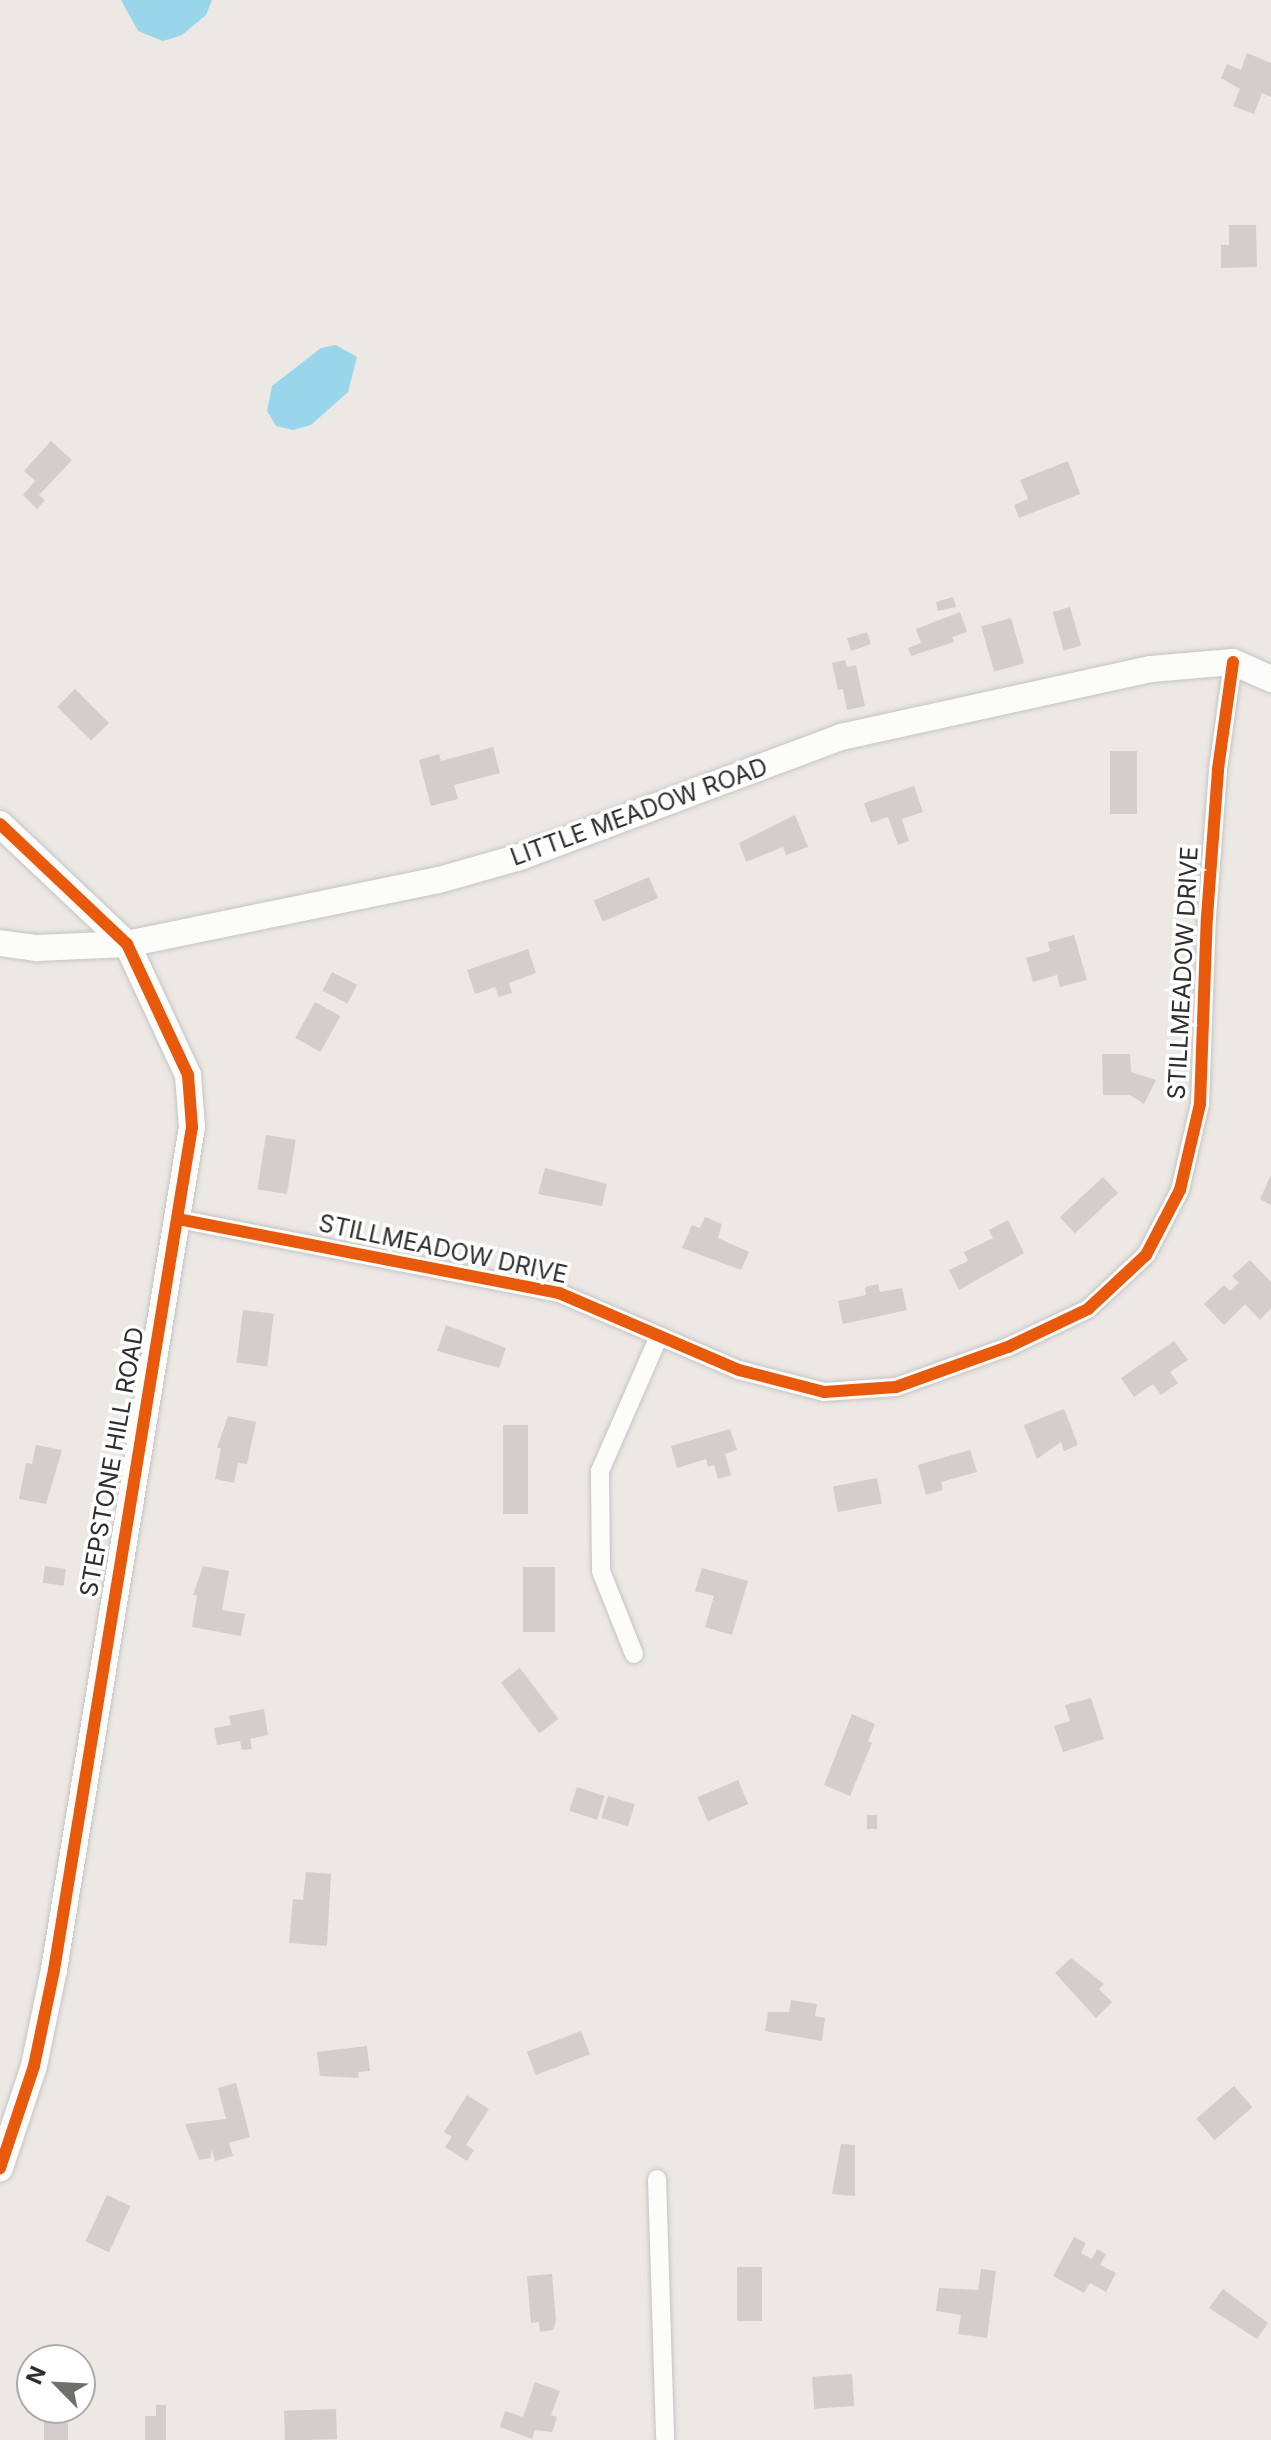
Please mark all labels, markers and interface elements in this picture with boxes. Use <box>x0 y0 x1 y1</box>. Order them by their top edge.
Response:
street label: LITTLE MEADOW ROAD <box>507 752 771 872</box>
street label: STILLMEADOW DRIVE <box>1162 846 1204 1100</box>
street label: STILLMEADOW DRIVE <box>316 1209 570 1289</box>
street label: STEPSTONE HILL ROAD <box>74 1325 150 1599</box>
north arrow <box>16 2344 96 2424</box>
text: N <box>21 2362 51 2388</box>

